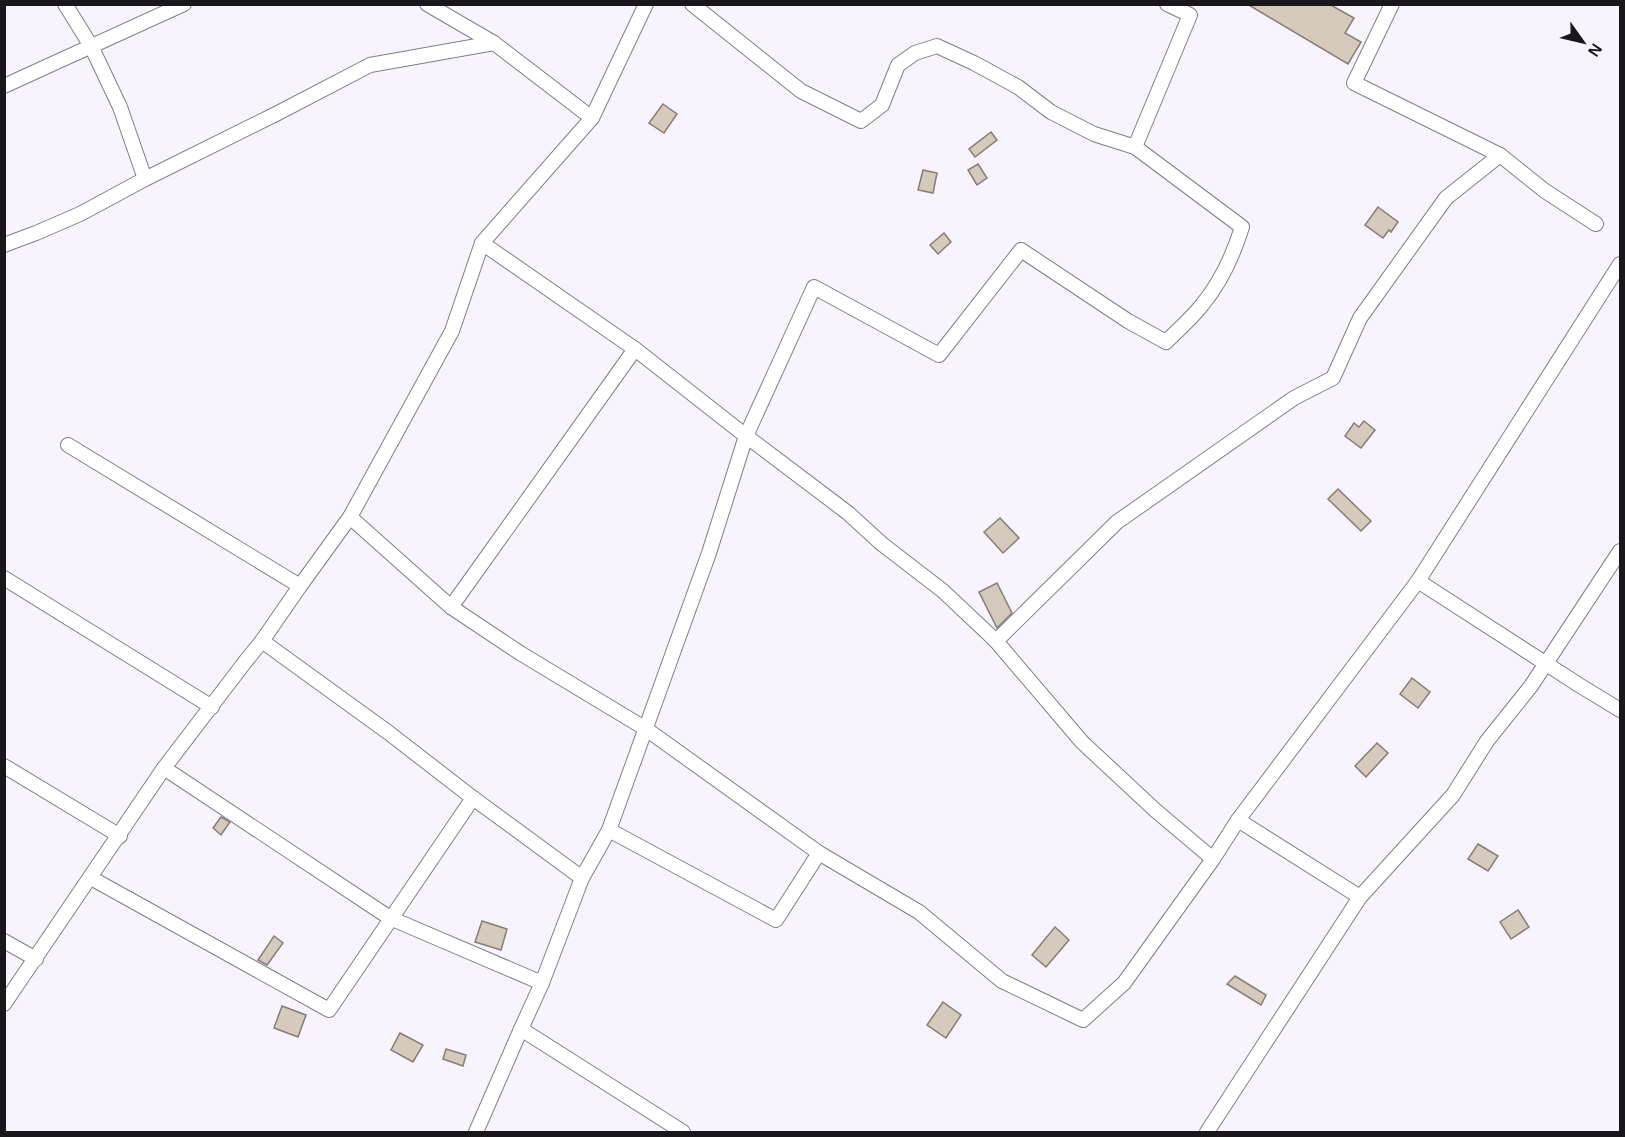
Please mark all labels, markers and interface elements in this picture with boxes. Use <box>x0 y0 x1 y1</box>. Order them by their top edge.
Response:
north arrow <box>1553 12 1613 72</box>
text: N <box>1585 41 1605 60</box>

